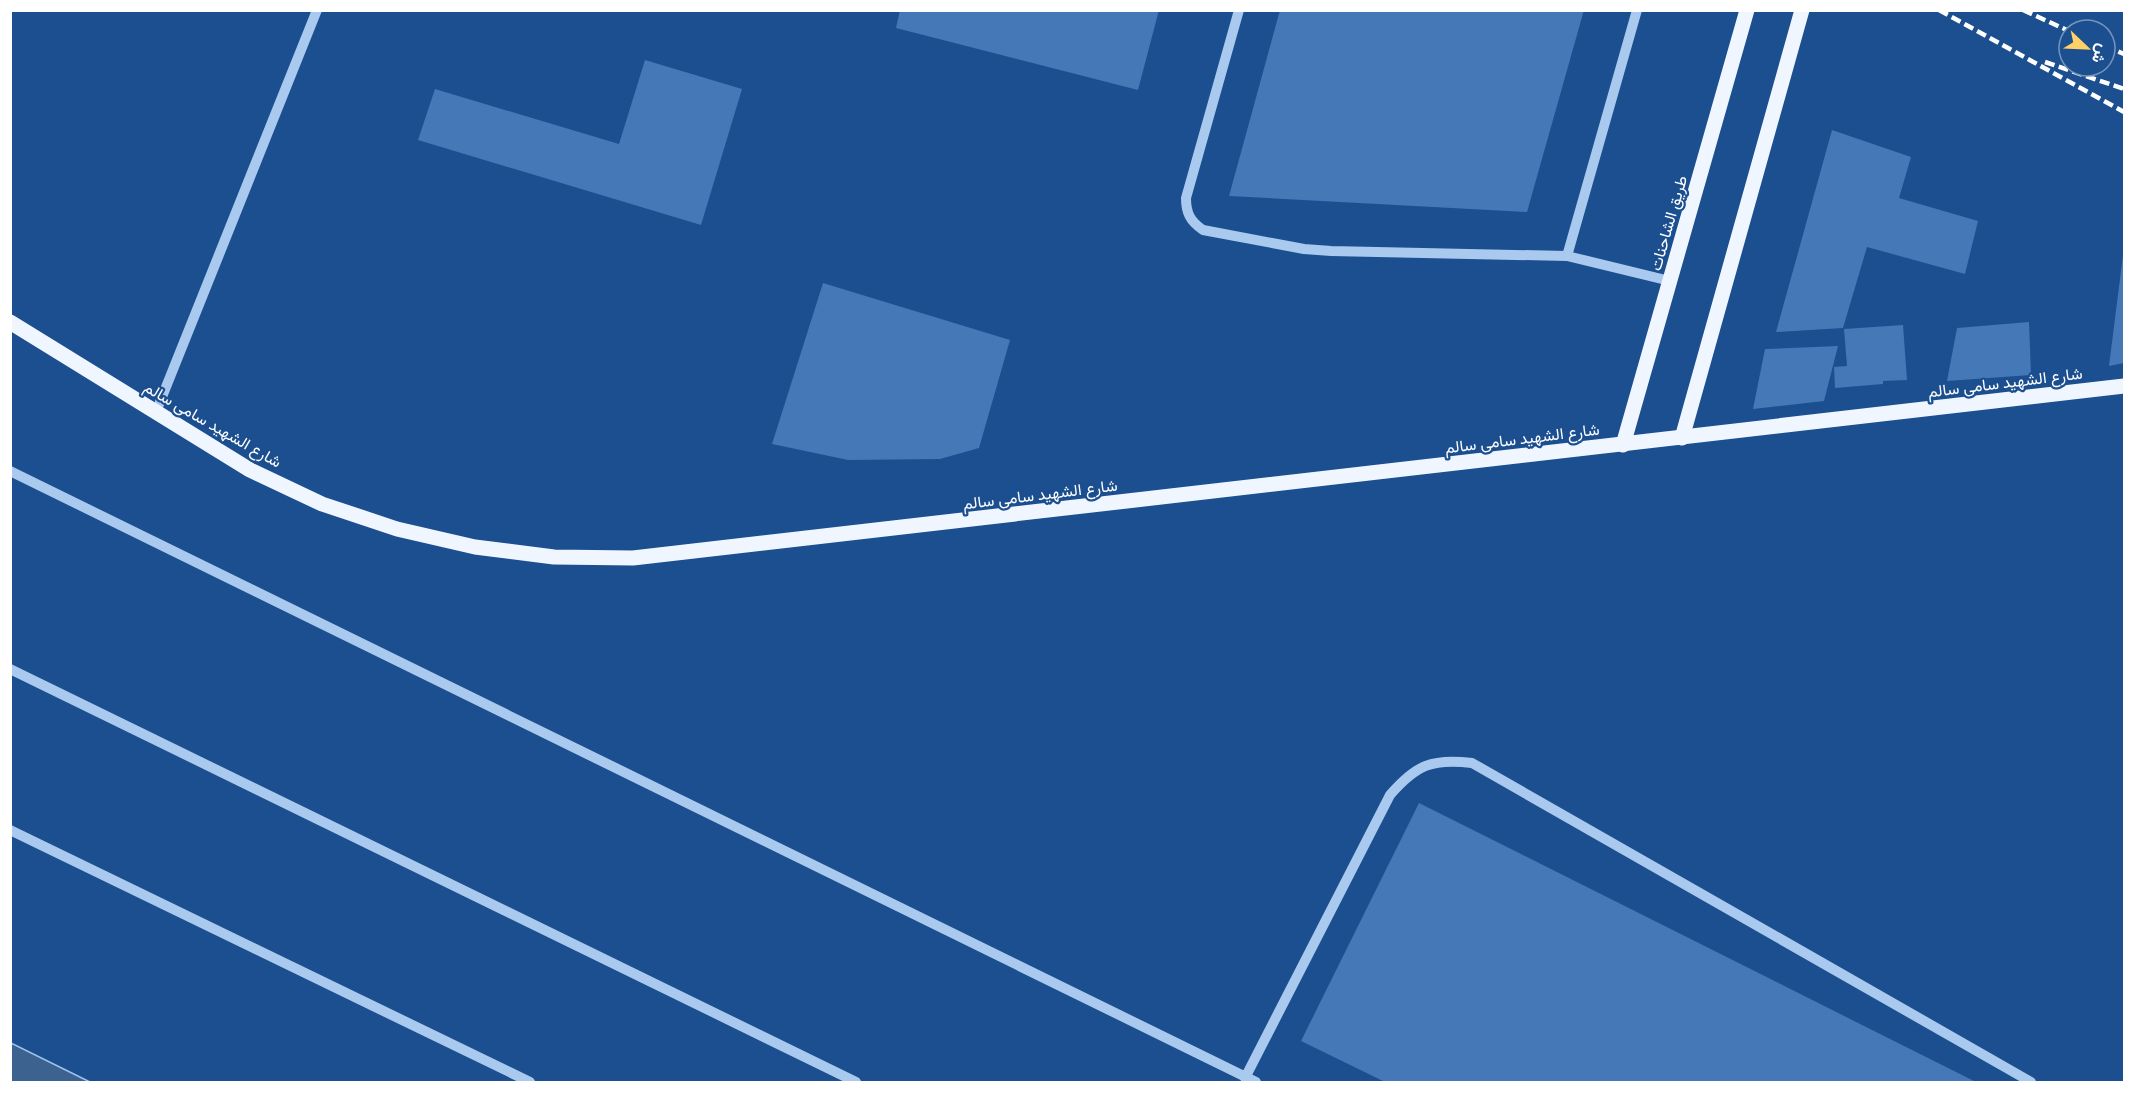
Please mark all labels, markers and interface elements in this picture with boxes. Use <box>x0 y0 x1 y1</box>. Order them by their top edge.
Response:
north arrow <box>2057 18 2117 78</box>
text: ش <box>2088 41 2113 66</box>
street label: طريق الشاحنات <box>1646 173 1692 273</box>
street label: شارع الشهيد سامى سالم <box>1927 364 2084 403</box>
street label: شارع الشهيد سامى سالم <box>140 377 285 473</box>
street label: شارع الشهيد سامى سالم <box>1444 420 1601 459</box>
street label: شارع الشهيد سامى سالم <box>962 476 1119 515</box>

